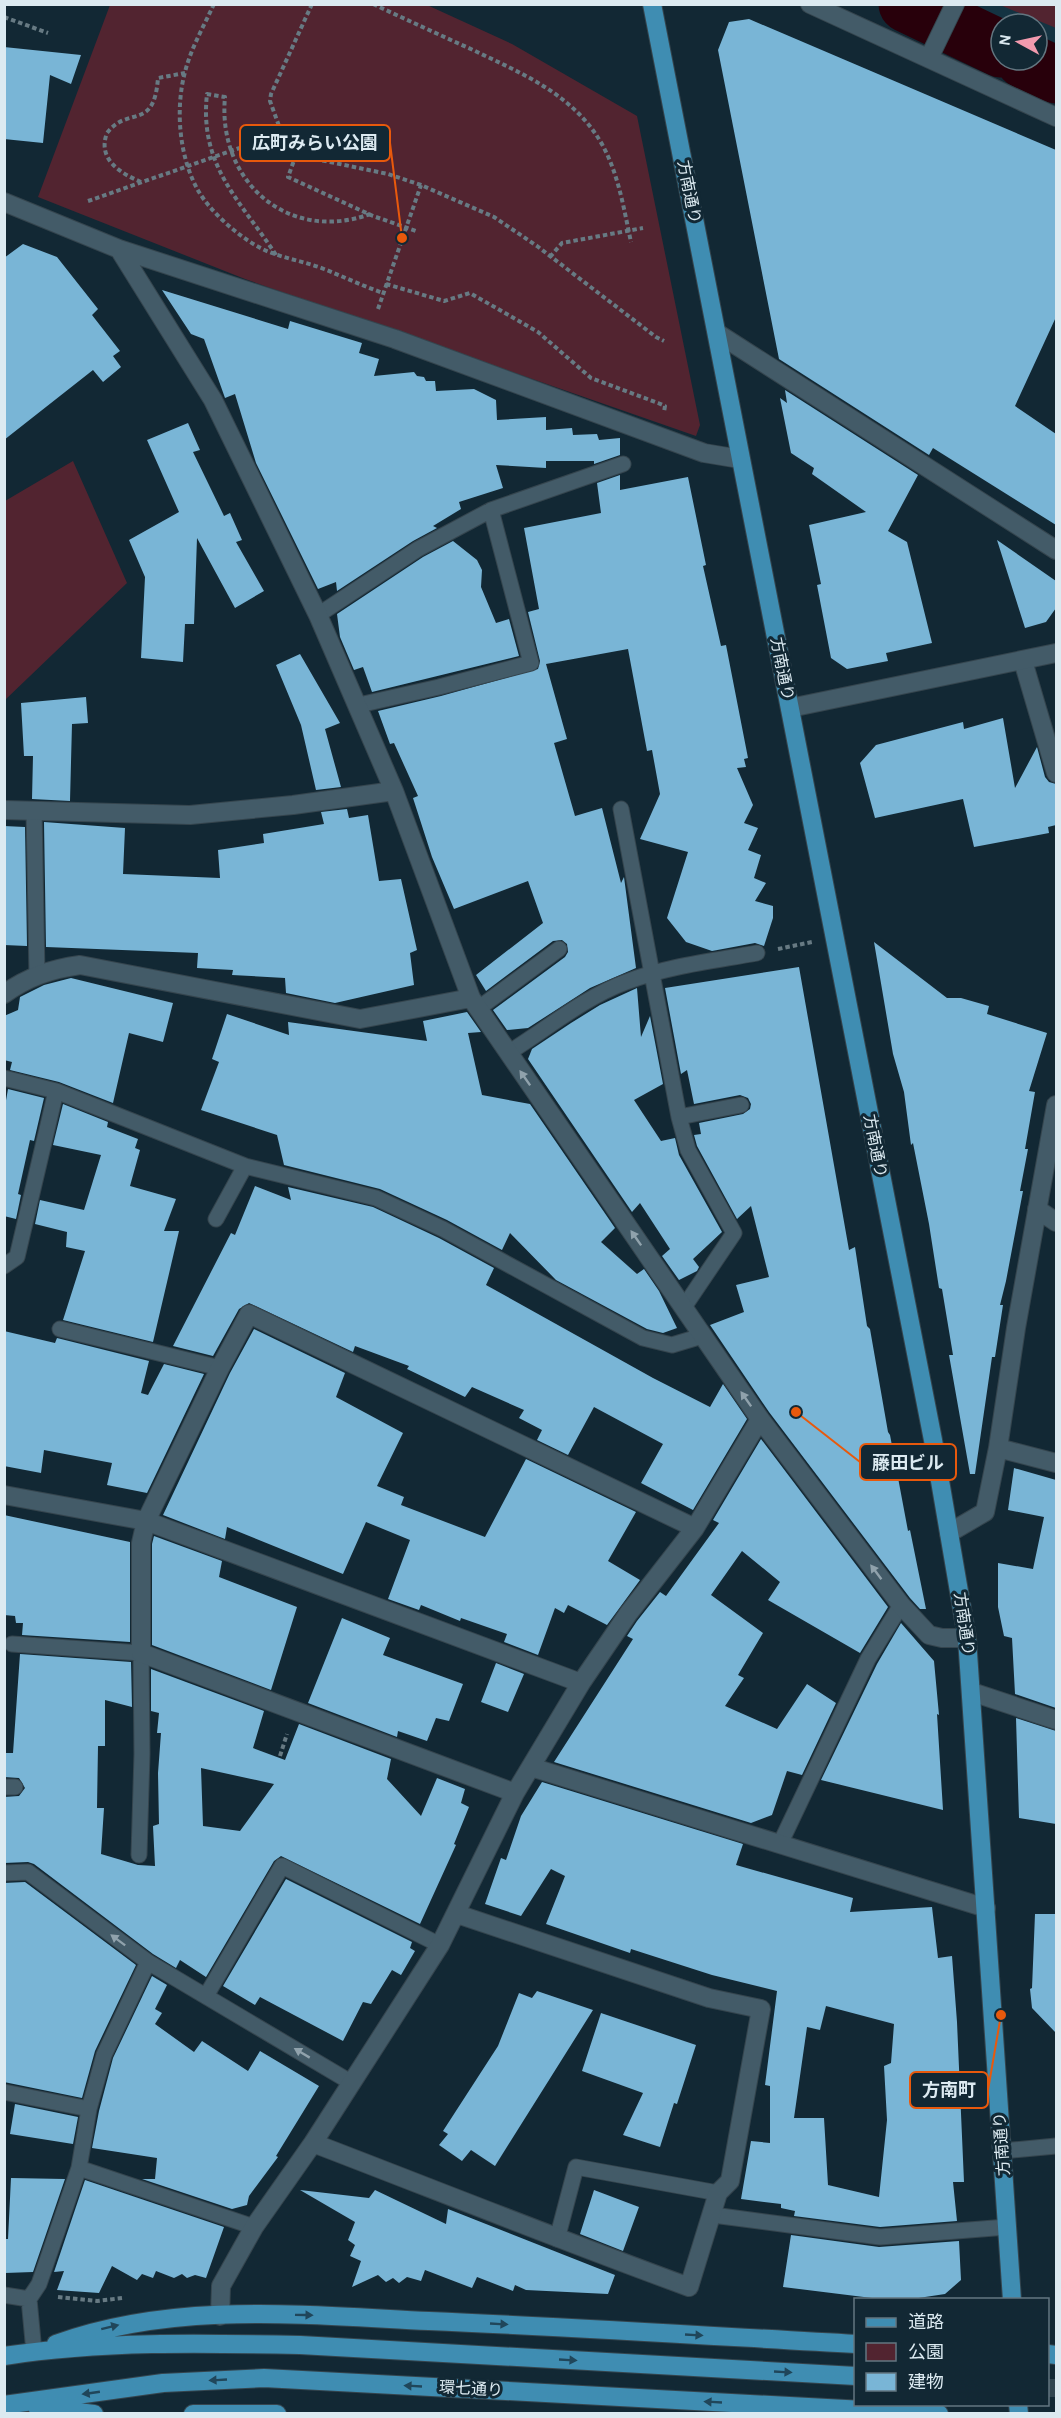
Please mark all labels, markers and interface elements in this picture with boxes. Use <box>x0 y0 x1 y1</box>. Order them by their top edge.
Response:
north arrow <box>989 12 1049 72</box>
text: N <box>996 33 1014 47</box>
callout: 広町みらい公園 <box>240 125 390 161</box>
text: 広町みらい公園 <box>252 133 378 153</box>
street label: 方南通り <box>675 159 704 225</box>
street label: 方南通り <box>768 636 797 702</box>
one-way arrow <box>519 1070 531 1086</box>
street label: 方南通り <box>861 1113 890 1179</box>
one-way arrow <box>631 1230 642 1246</box>
one-way arrow <box>740 1391 752 1407</box>
callout: 藤田ビル <box>860 1444 956 1480</box>
text: 藤田ビル <box>872 1453 944 1473</box>
one-way arrow <box>870 1564 882 1579</box>
street label: 方南通り <box>952 1591 977 1657</box>
one-way arrow <box>111 1934 126 1946</box>
one-way arrow <box>294 2047 310 2058</box>
callout: 方南町 <box>910 2072 988 2108</box>
text: 方南町 <box>922 2081 976 2100</box>
street label: 方南通り <box>991 2112 1012 2177</box>
legend <box>854 2298 1049 2406</box>
one-way arrow <box>295 2310 314 2320</box>
text: 道路 <box>908 2312 944 2332</box>
one-way arrow <box>490 2319 509 2328</box>
one-way arrow <box>101 2322 119 2332</box>
one-way arrow <box>684 2330 703 2340</box>
text: 公園 <box>908 2343 944 2362</box>
one-way arrow <box>558 2355 577 2365</box>
one-way arrow <box>774 2368 793 2377</box>
text: 建物 <box>908 2372 944 2392</box>
one-way arrow <box>209 2375 228 2384</box>
street label: 環七通り <box>439 2378 503 2399</box>
one-way arrow <box>404 2382 423 2391</box>
one-way arrow <box>81 2388 100 2397</box>
one-way arrow <box>703 2397 722 2406</box>

